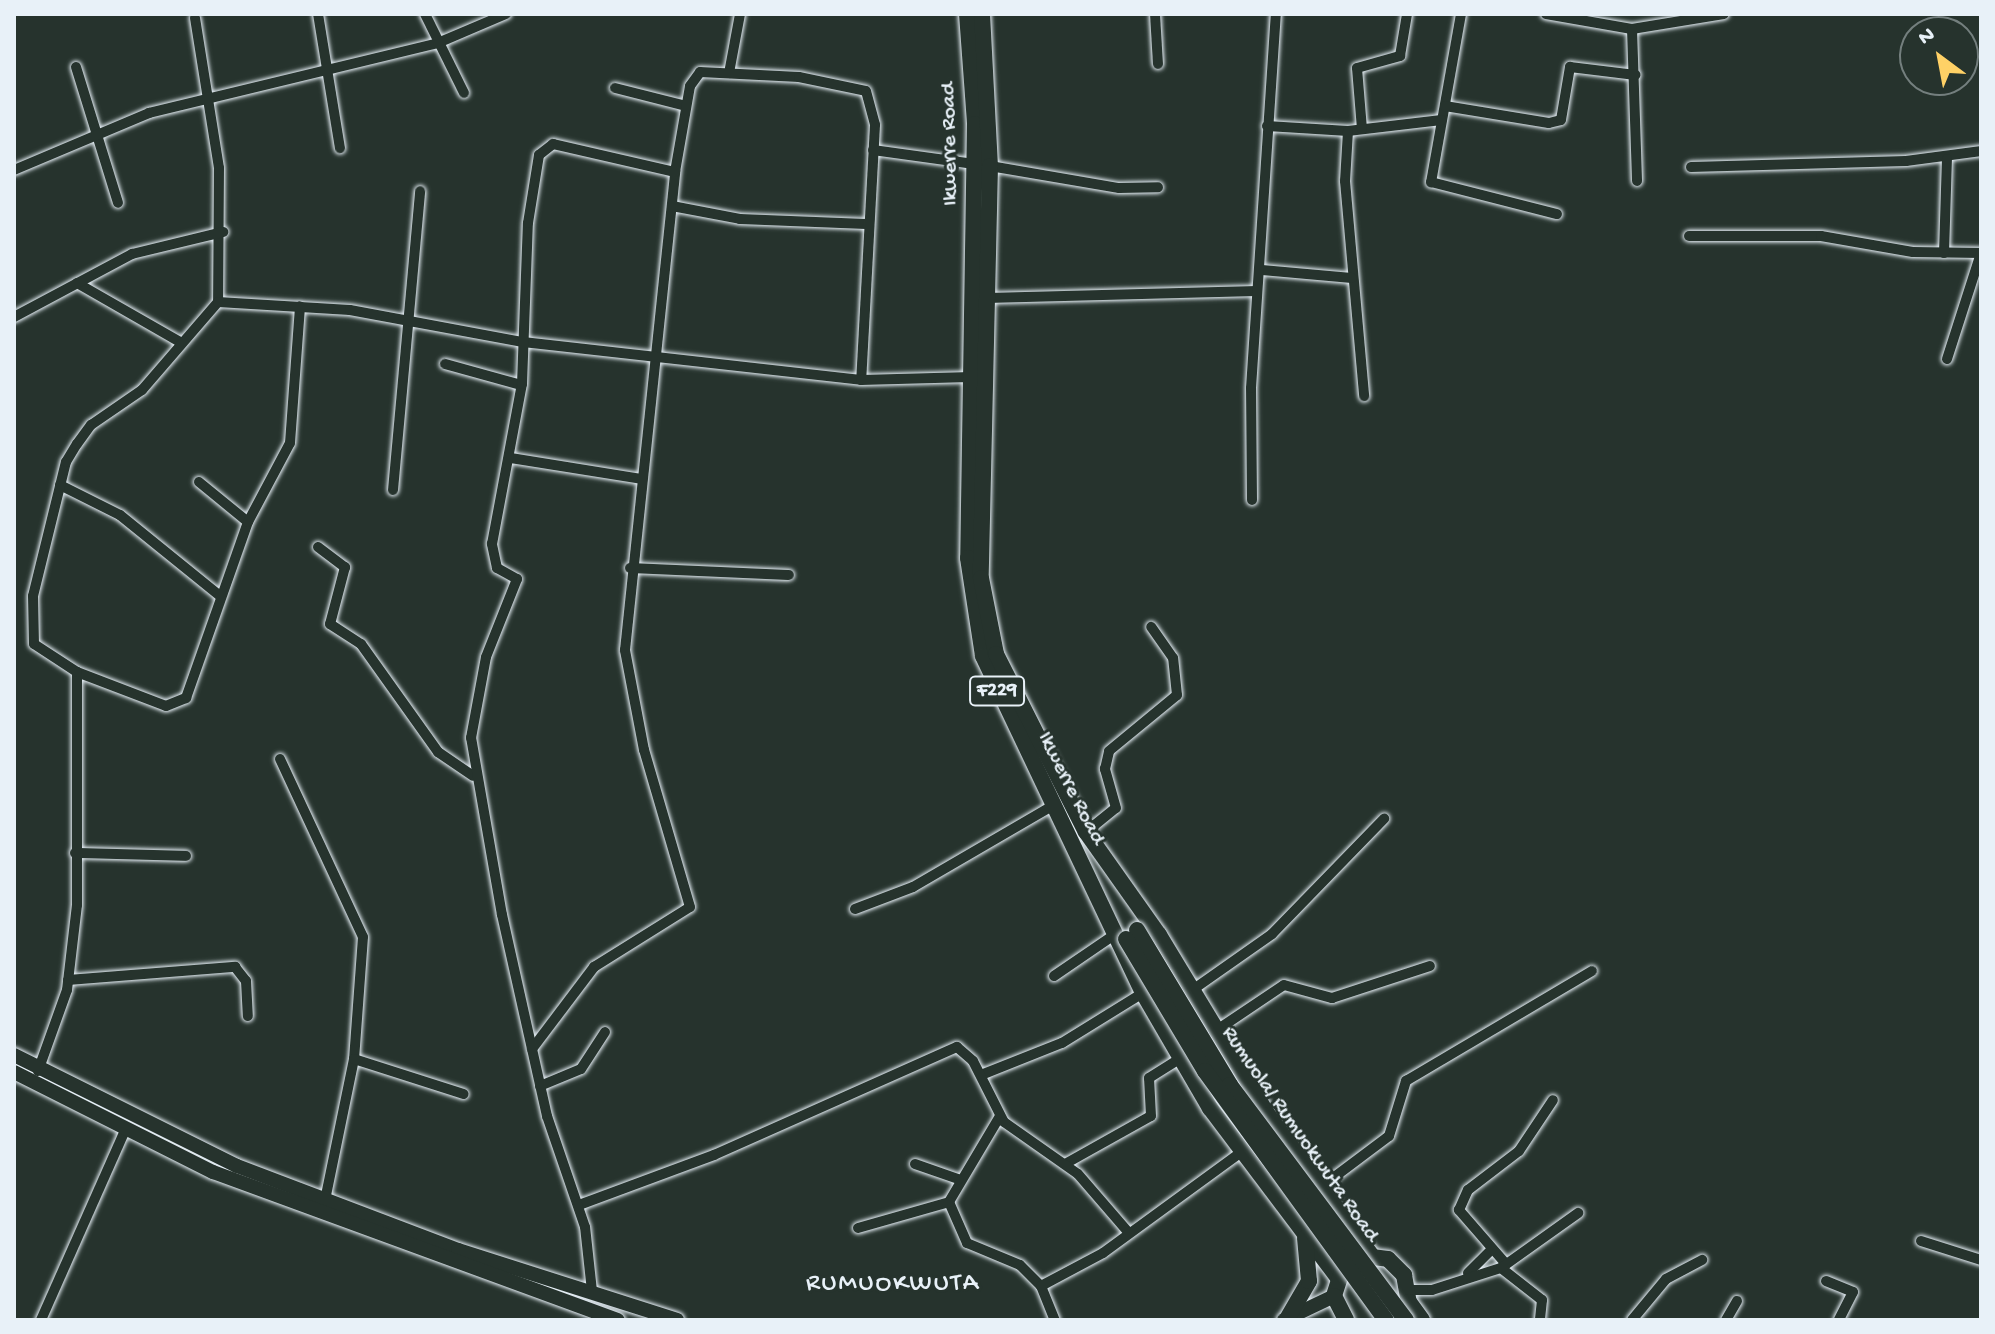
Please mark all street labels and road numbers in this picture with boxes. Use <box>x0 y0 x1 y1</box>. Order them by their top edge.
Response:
street label: Ikwerre Road <box>937 82 965 206</box>
road number: F229 <box>969 675 1025 707</box>
street label: Ikwerre Road <box>1030 728 1110 850</box>
street label: Rumuola/ Rumuokwuta Road <box>1214 1022 1384 1248</box>

